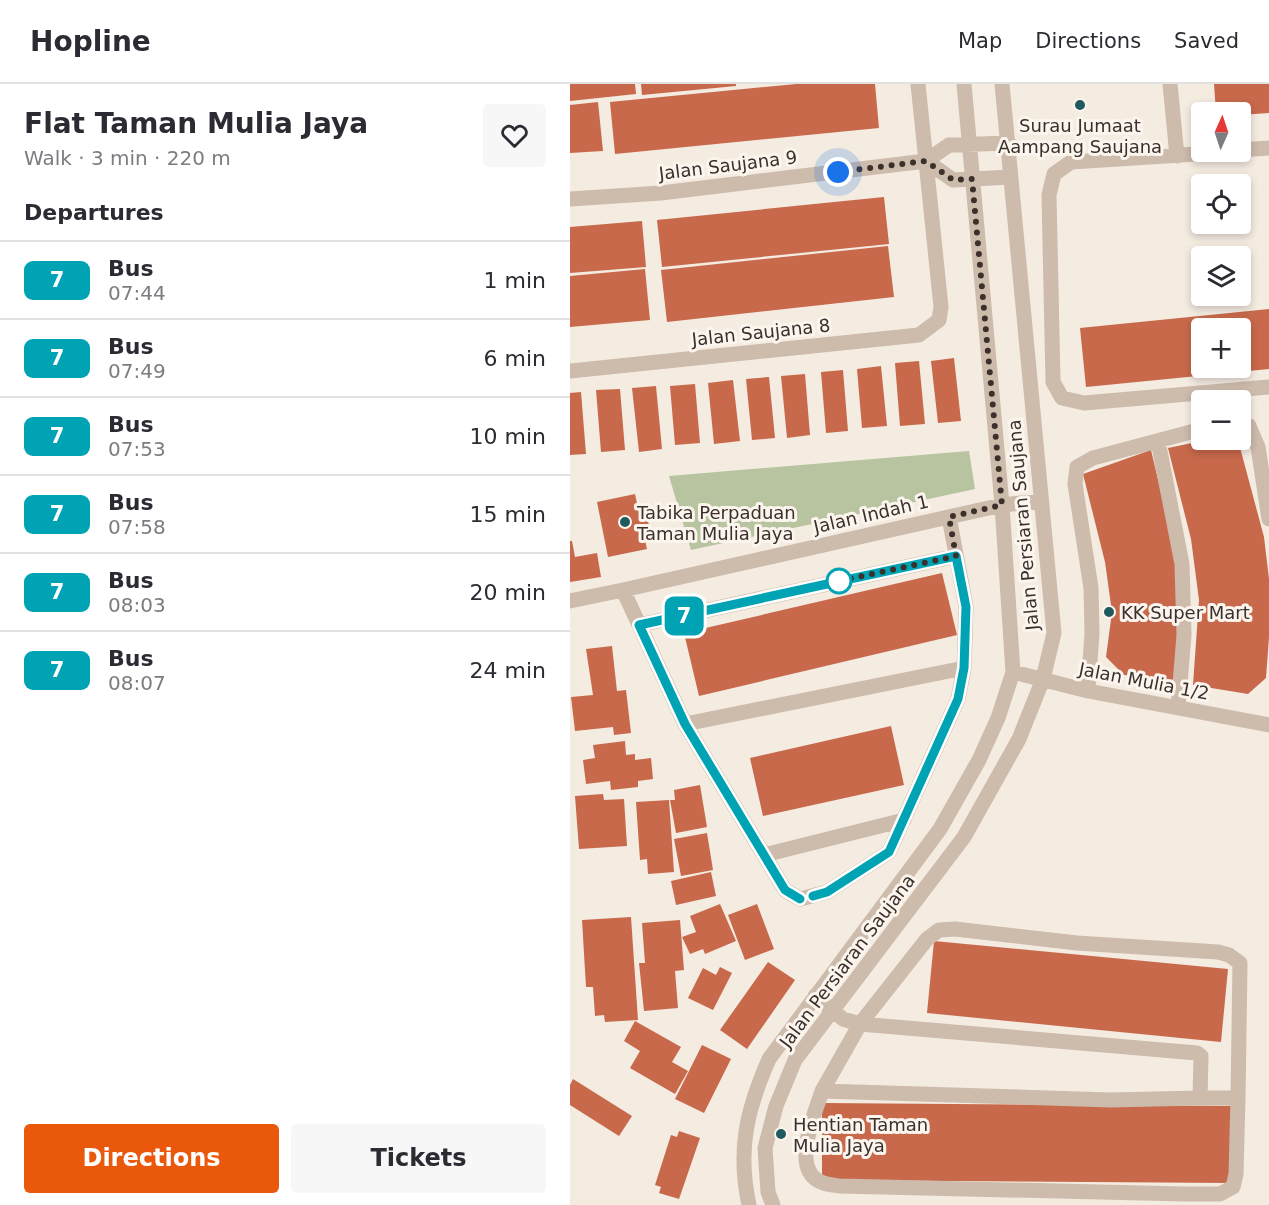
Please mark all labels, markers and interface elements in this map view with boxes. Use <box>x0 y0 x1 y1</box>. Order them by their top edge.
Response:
text: Hopline <box>30 25 151 58</box>
text: Map <box>958 29 1002 53</box>
text: Directions <box>1035 29 1141 53</box>
text: Saved <box>1174 29 1239 53</box>
marker: Surau Jumaat Aampang Saujana <box>1073 98 1087 112</box>
north arrow <box>1191 102 1251 162</box>
map controls <box>1191 102 1251 450</box>
button: heart <box>483 104 546 167</box>
text: Flat Taman Mulia Jaya <box>24 107 368 140</box>
place label: Surau Jumaat Aampang Saujana <box>998 115 1162 157</box>
text: Walk · 3 min · 220 m <box>24 146 231 170</box>
street label: Jalan Saujana 9 <box>657 146 798 184</box>
your location <box>823 157 853 187</box>
button: locate <box>1191 174 1251 234</box>
text: Departures <box>24 200 164 225</box>
button: layers <box>1191 246 1251 306</box>
text: Bus <box>108 256 154 281</box>
text: 7 <box>50 268 64 292</box>
text: 1 min <box>484 268 546 293</box>
text: 07:44 <box>108 281 166 305</box>
street label: Jalan Saujana 8 <box>690 314 831 350</box>
button: + <box>1191 318 1251 378</box>
text: Bus <box>108 334 154 359</box>
text: 7 <box>50 346 64 370</box>
text: 6 min <box>484 346 546 371</box>
text: 07:49 <box>108 359 166 383</box>
button: − <box>1191 390 1251 450</box>
text: Bus <box>108 412 154 437</box>
street label: Jalan Persiaran Saujana <box>1003 419 1043 632</box>
text: 7 <box>50 424 64 448</box>
text: 10 min <box>470 424 546 449</box>
text: 07:53 <box>108 437 166 461</box>
text: Bus <box>108 490 154 515</box>
street label: Jalan Indah 1 <box>811 491 930 538</box>
text: 7 <box>50 502 64 526</box>
text: 15 min <box>470 502 546 527</box>
place label: Tabika Perpaduan Taman Mulia Jaya <box>636 502 796 544</box>
text: 07:58 <box>108 515 166 539</box>
marker: Tabika Perpaduan Taman Mulia Jaya <box>618 515 632 529</box>
text: Bus <box>108 568 154 593</box>
unlabelled marker <box>826 568 852 594</box>
text: 7 <box>50 580 64 604</box>
text: 20 min <box>470 580 546 605</box>
text: 08:03 <box>108 593 166 617</box>
line badge: 7 <box>664 596 704 636</box>
place label: KK Super Mart <box>1121 602 1250 623</box>
text: 7 <box>677 604 691 628</box>
marker: KK Super Mart <box>1102 605 1116 619</box>
text: Bus <box>108 646 154 671</box>
text: 7 <box>50 658 64 682</box>
text: 24 min <box>470 658 546 683</box>
street label: Jalan Mulia 1/2 <box>1076 658 1211 704</box>
text: 08:07 <box>108 671 166 695</box>
street label: Jalan Persiaran Saujana <box>774 870 919 1053</box>
place label: Hentian Taman Mulia Jaya <box>793 1114 928 1156</box>
button: Directions <box>24 1124 279 1193</box>
button: Tickets <box>291 1124 546 1193</box>
marker: Hentian Taman Mulia Jaya <box>774 1127 788 1141</box>

